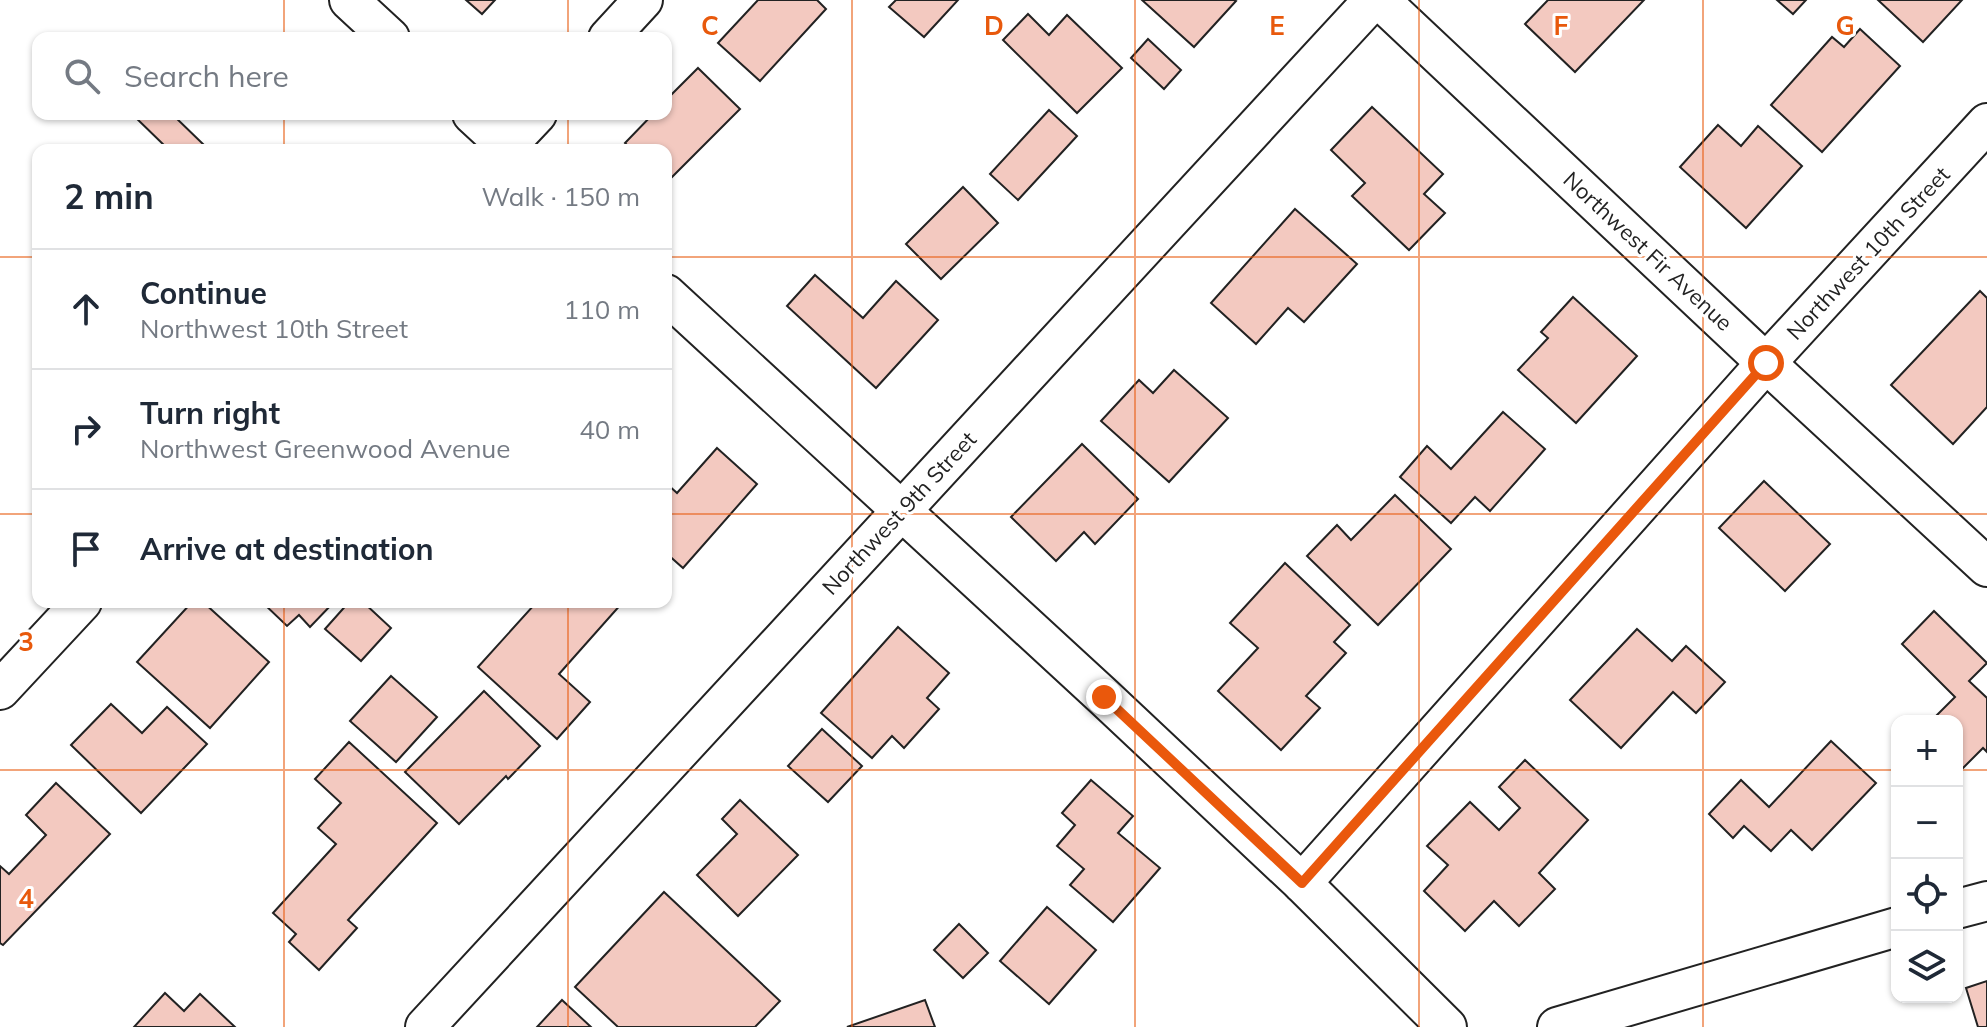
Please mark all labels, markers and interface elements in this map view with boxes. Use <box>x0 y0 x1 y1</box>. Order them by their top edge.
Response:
text: C <box>701 9 719 42</box>
text: D <box>984 9 1004 42</box>
text: E <box>1269 9 1285 42</box>
text: F <box>1554 9 1569 42</box>
text: G <box>1835 9 1855 42</box>
search box <box>32 32 672 120</box>
icon: search <box>60 54 104 98</box>
text: Search here <box>124 57 289 95</box>
street label: Northwest 10th Street <box>1780 160 1956 345</box>
street label: Northwest Fir Avenue <box>1558 165 1738 337</box>
text: 2 min <box>64 175 154 218</box>
text: Walk · 150 m <box>481 180 640 213</box>
text: Continue <box>140 274 267 312</box>
icon: ahead <box>64 287 108 331</box>
text: 110 m <box>564 293 640 326</box>
text: Northwest 10th Street <box>140 312 408 345</box>
route start <box>1748 345 1784 381</box>
text: Turn right <box>140 394 280 432</box>
icon: right <box>64 407 108 451</box>
text: 40 m <box>579 413 640 446</box>
street label: Northwest 9th Street <box>816 425 982 601</box>
text: Northwest Greenwood Avenue <box>140 432 511 465</box>
icon: arrive <box>64 527 108 571</box>
text: Arrive at destination <box>140 530 434 568</box>
text: 3 <box>18 625 34 658</box>
route end <box>1086 679 1122 715</box>
map controls <box>1891 715 1963 1003</box>
button: + <box>1891 715 1963 787</box>
button: − <box>1891 787 1963 859</box>
button: locate <box>1891 859 1963 931</box>
text: 4 <box>18 882 34 915</box>
button: layers <box>1891 931 1963 1003</box>

